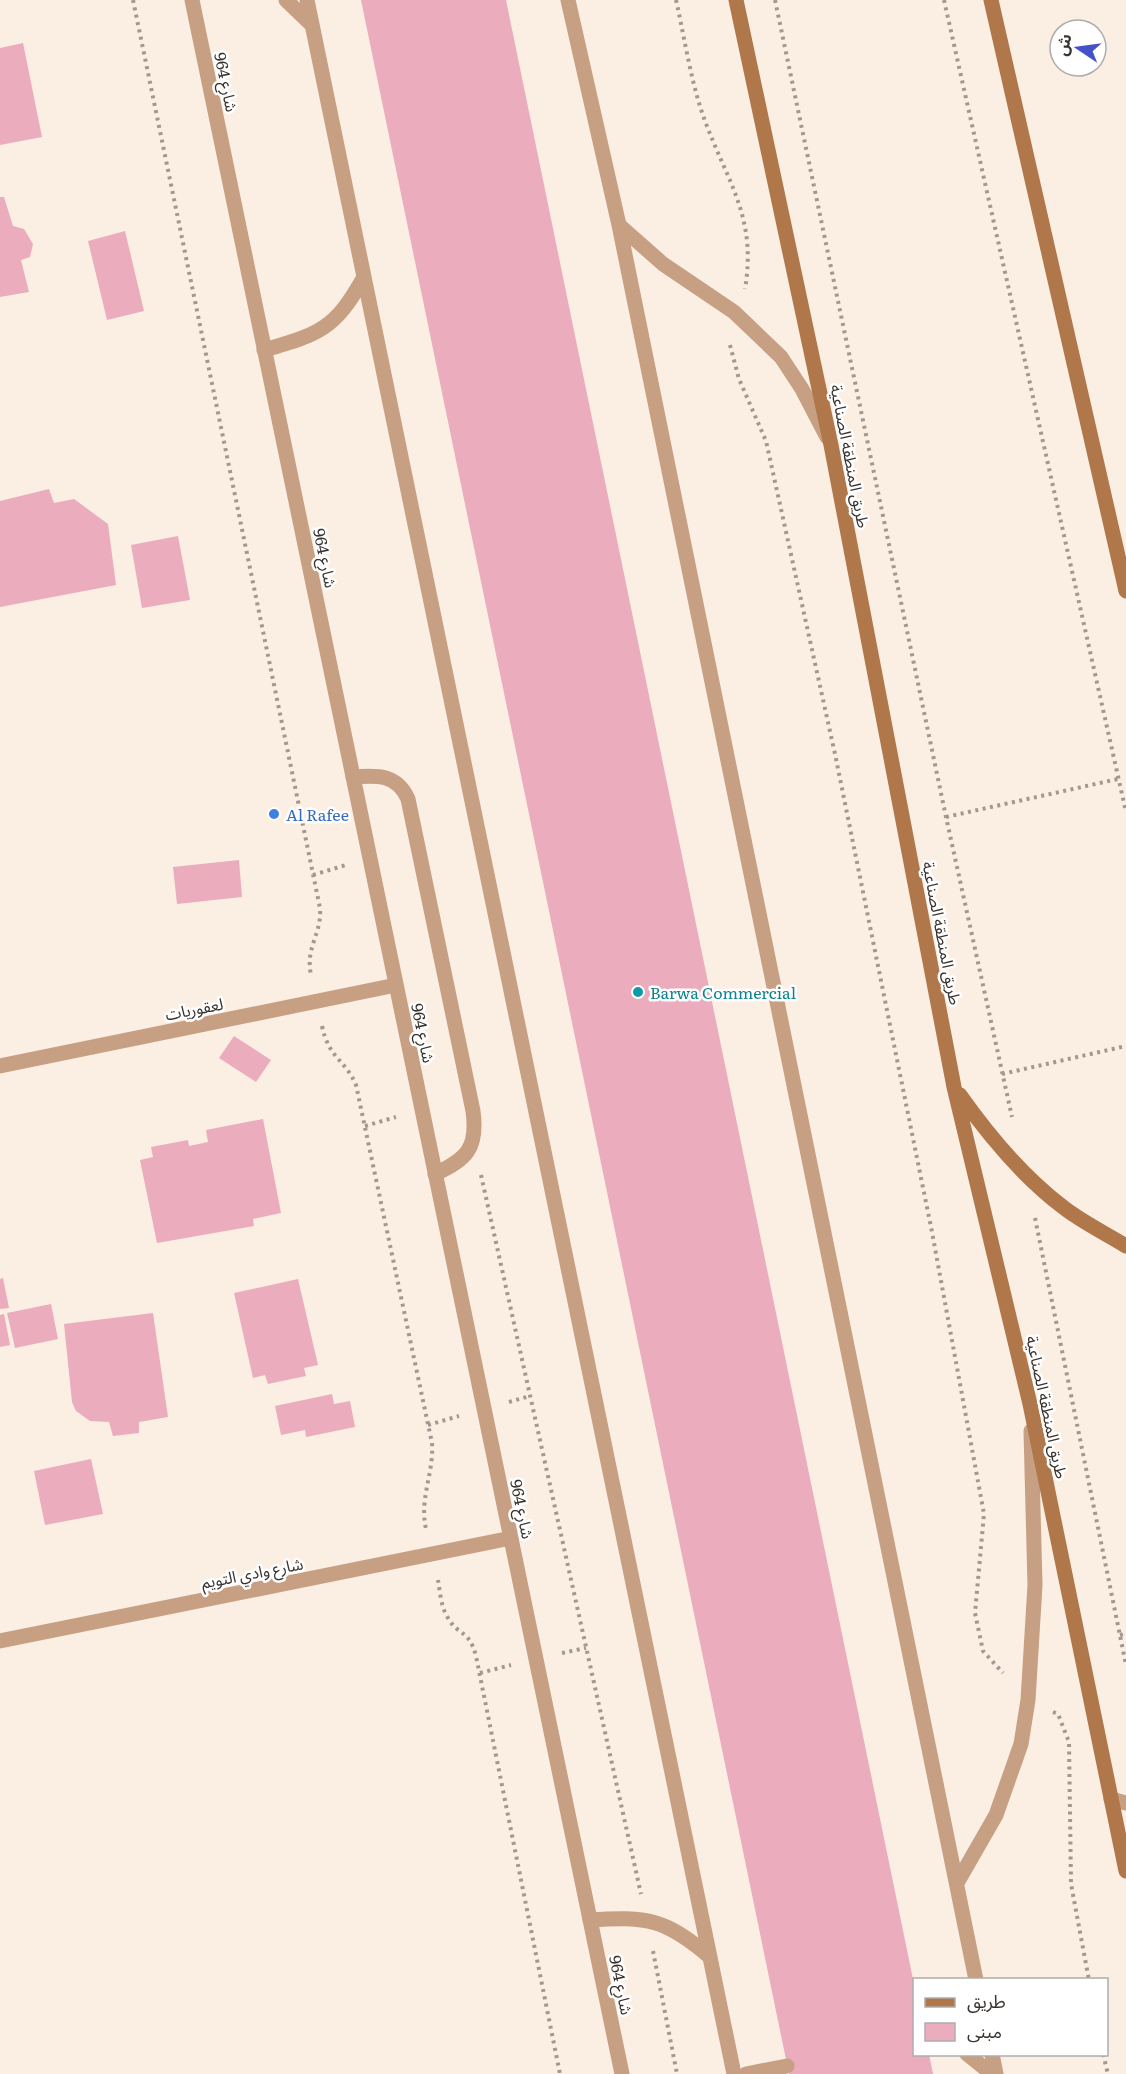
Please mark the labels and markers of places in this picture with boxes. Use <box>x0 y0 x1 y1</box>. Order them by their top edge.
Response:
place label: Al Rafee <box>286 802 349 826</box>
marker: Al Rafee <box>267 807 281 821</box>
place label: Barwa Commercial <box>650 980 796 1004</box>
marker: Barwa Commercial <box>631 985 645 999</box>

